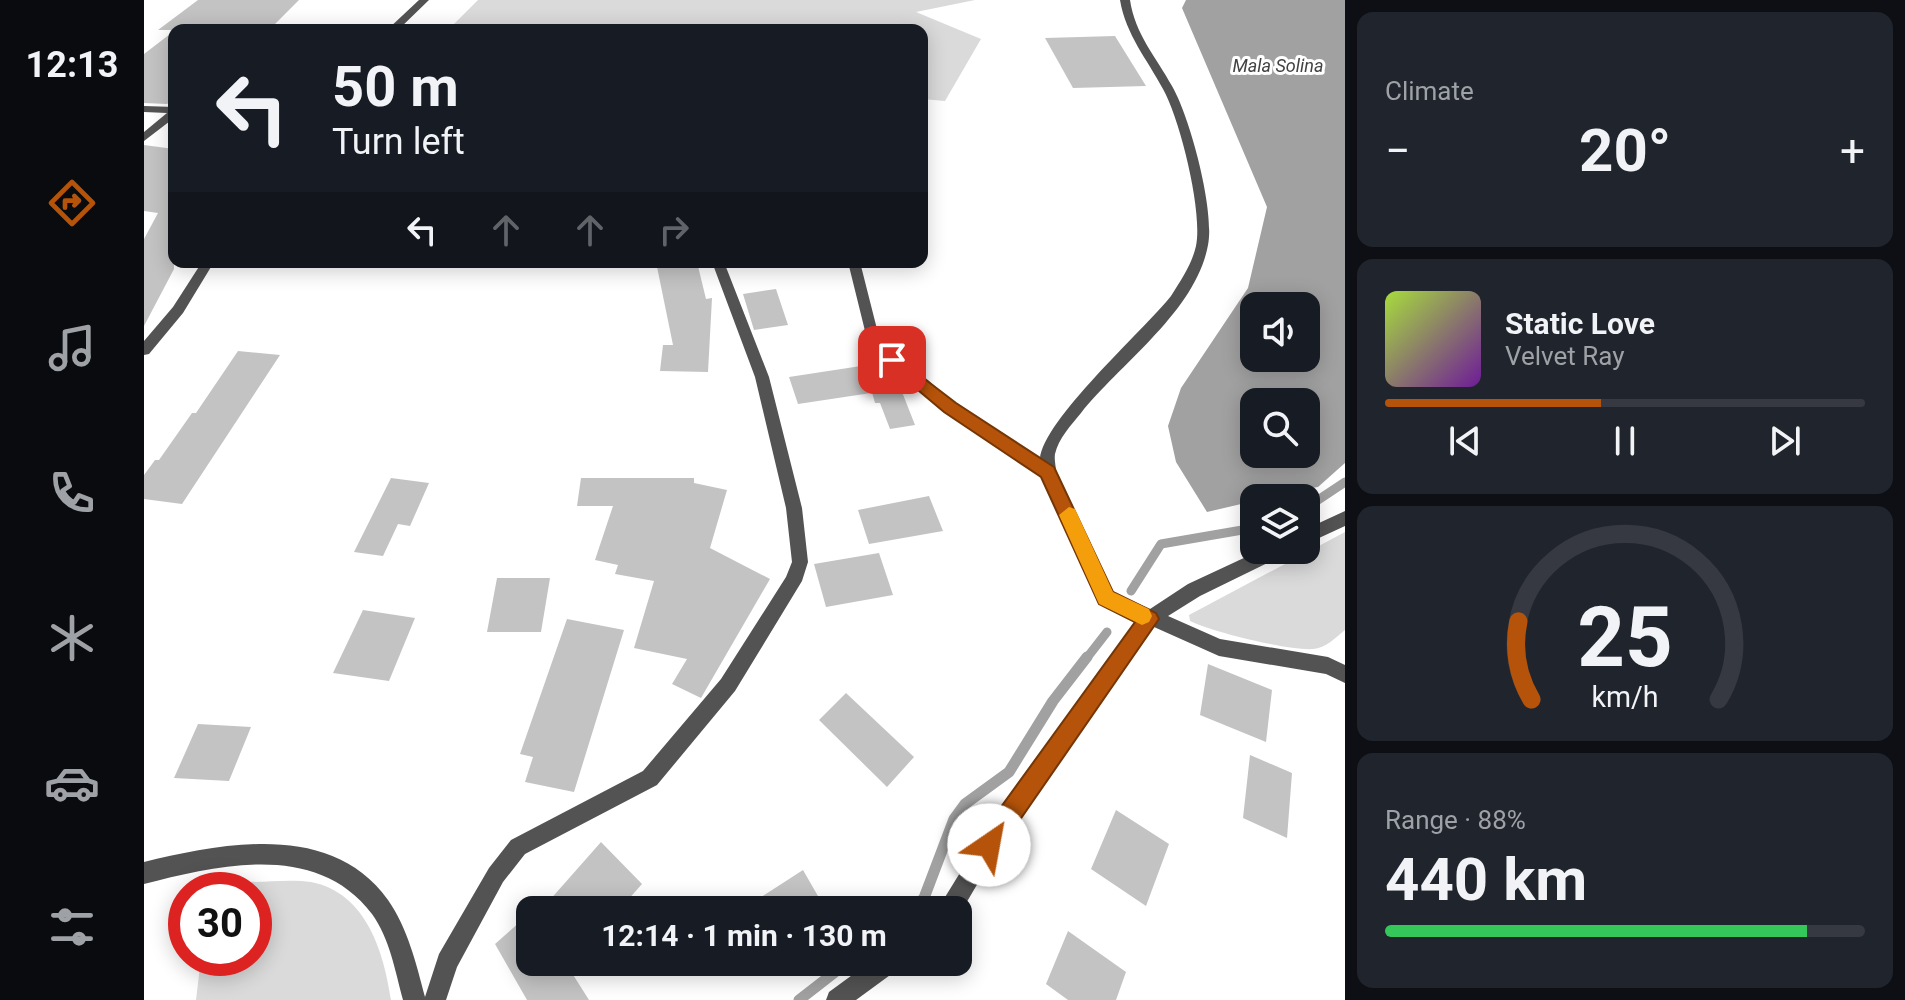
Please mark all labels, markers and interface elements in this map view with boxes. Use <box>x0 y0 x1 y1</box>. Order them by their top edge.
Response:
text: 12:13 <box>26 44 118 86</box>
text: 50 m <box>332 54 459 120</box>
water label: Mala Solina <box>1233 55 1323 76</box>
icon: left <box>200 56 304 160</box>
text: Climate <box>1385 76 1474 106</box>
text: 20° <box>1579 115 1671 186</box>
text: Turn left <box>332 121 465 163</box>
text: − <box>1385 125 1410 177</box>
text: + <box>1840 125 1865 177</box>
icon: directions <box>44 175 100 231</box>
icon: left <box>400 208 444 252</box>
icon: ahead <box>484 208 528 252</box>
icon: ahead <box>568 208 612 252</box>
icon: right <box>652 208 696 252</box>
map controls <box>1240 292 1320 564</box>
button: sound <box>1240 292 1320 372</box>
text: Static Love <box>1505 306 1655 341</box>
icon: music <box>44 320 100 376</box>
pin <box>858 326 926 394</box>
icon: arrive <box>870 338 914 382</box>
text: Velvet Ray <box>1505 341 1625 371</box>
button: search <box>1240 388 1320 468</box>
icon: previous <box>1443 419 1487 463</box>
icon: pause <box>1603 419 1647 463</box>
icon: next <box>1763 419 1807 463</box>
icon: phone <box>44 465 100 521</box>
button: layers <box>1240 484 1320 564</box>
text: 25 <box>1577 588 1673 685</box>
icon: climate <box>44 610 100 666</box>
text: km/h <box>1591 680 1659 714</box>
icon: car <box>44 755 100 811</box>
position arrow <box>947 803 1031 887</box>
text: Range · 88% <box>1385 805 1526 835</box>
text: 440 km <box>1385 844 1587 915</box>
speed limit sign: 30 <box>168 872 272 976</box>
icon: filters <box>44 899 100 955</box>
text: 12:14 · 1 min · 130 m <box>601 918 887 953</box>

